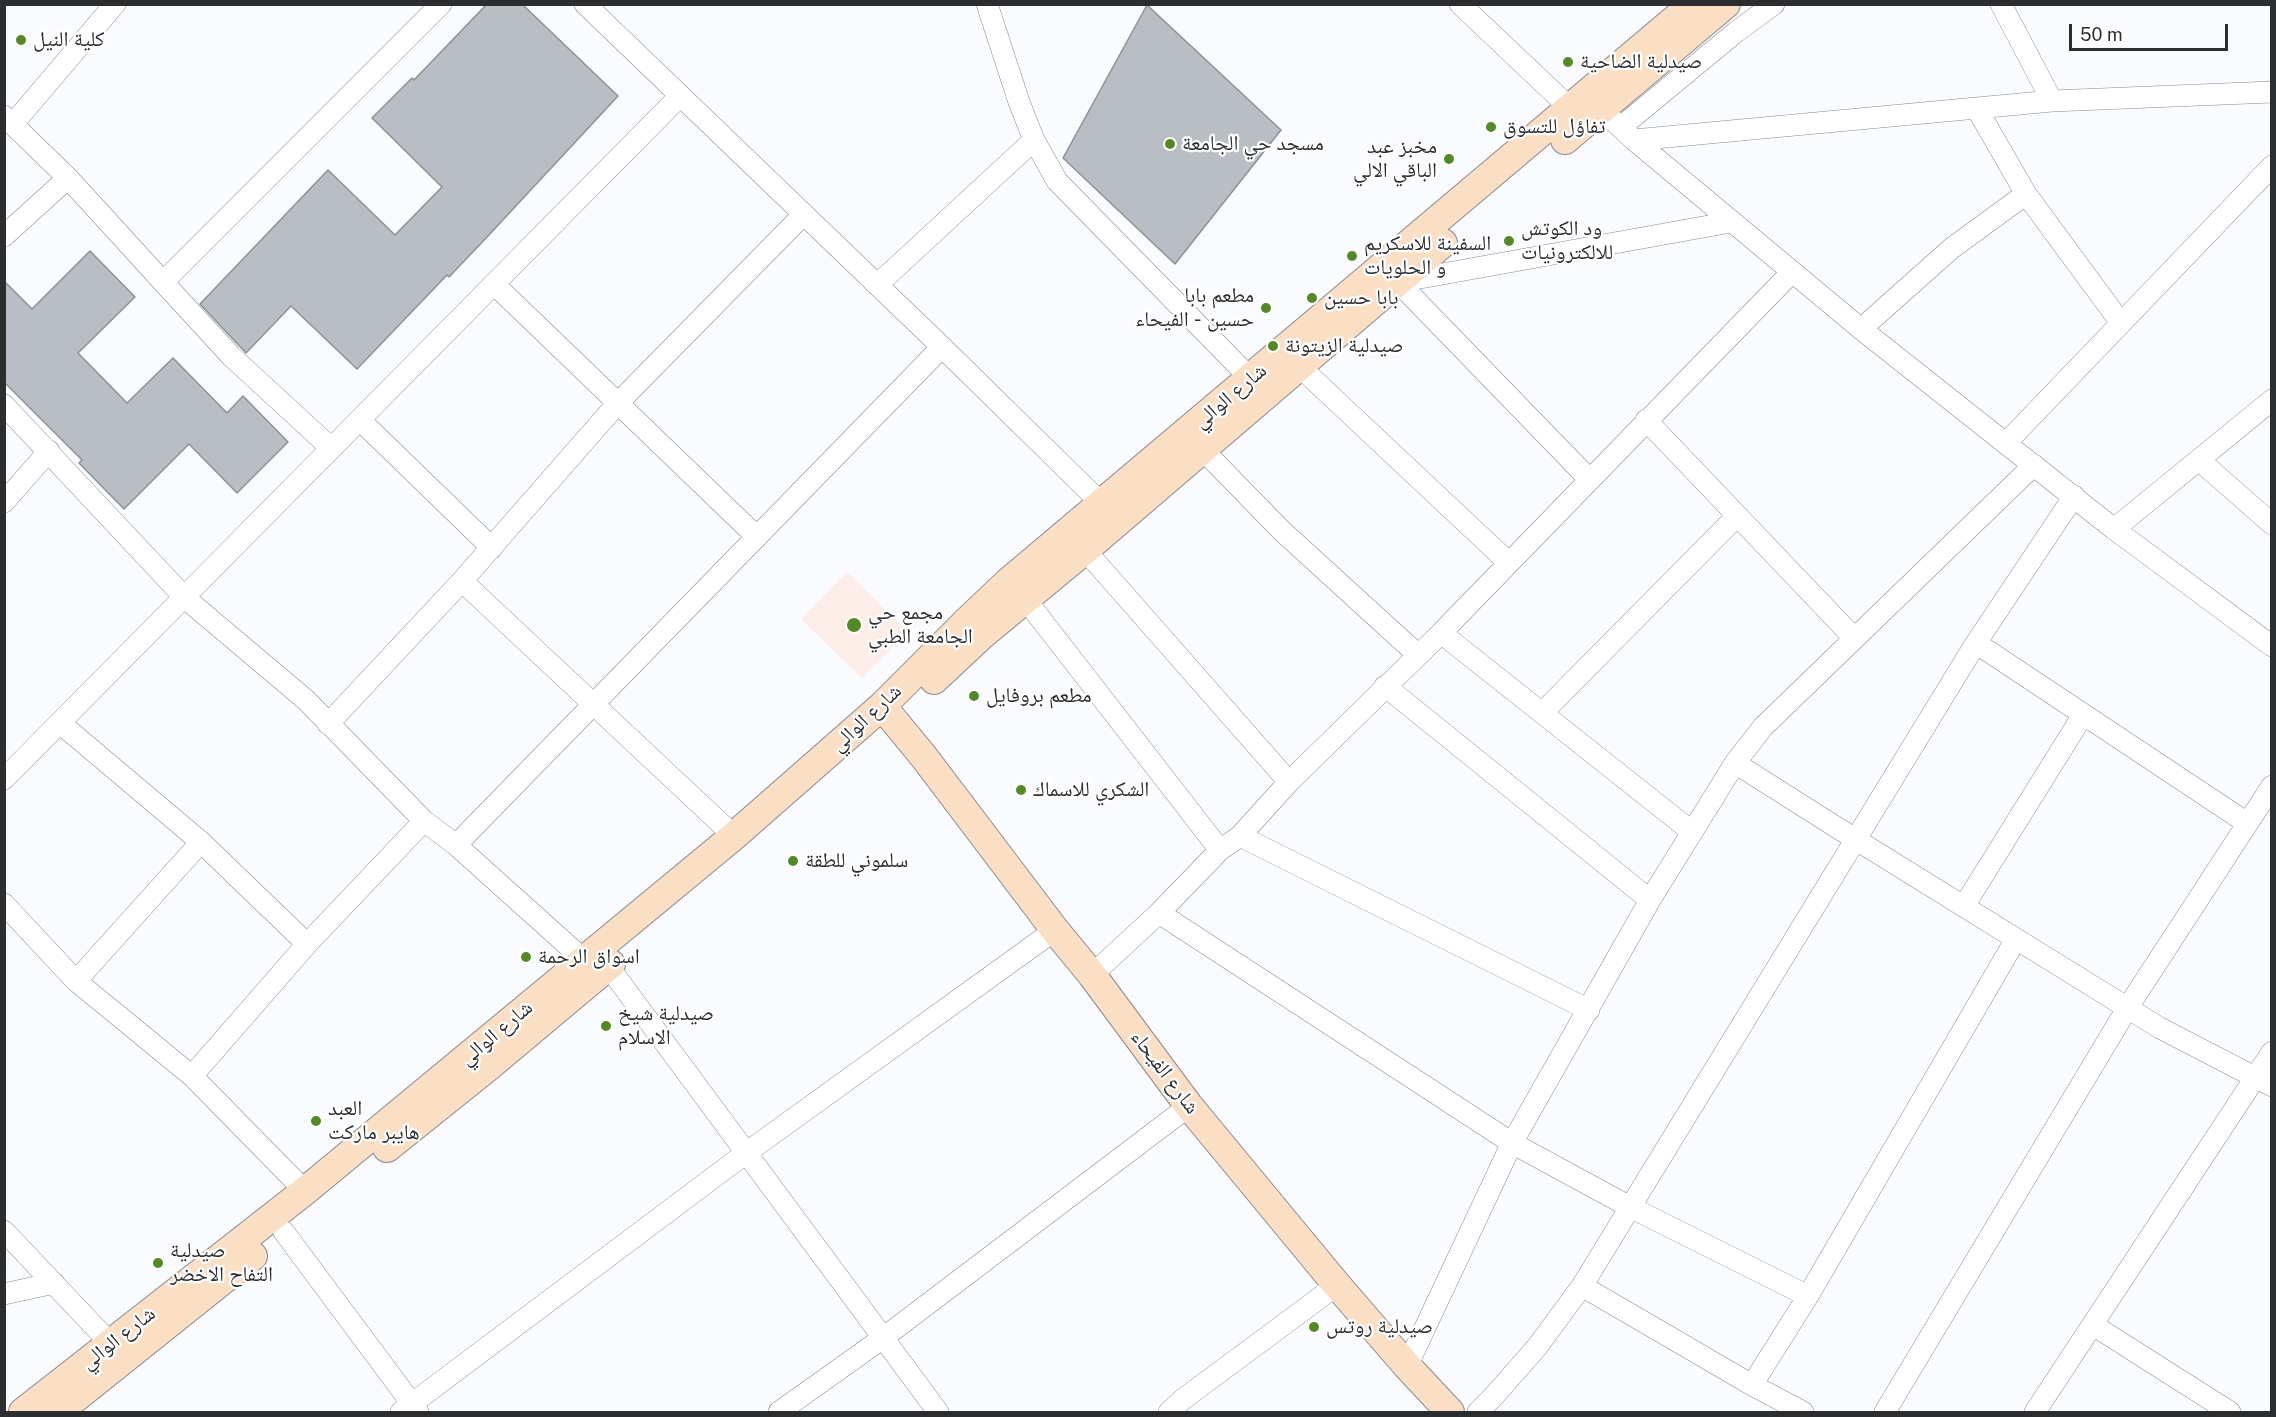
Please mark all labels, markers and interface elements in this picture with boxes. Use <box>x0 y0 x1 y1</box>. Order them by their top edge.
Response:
scale bar <box>2072 12 2231 50</box>
text: 50 m <box>2080 24 2123 45</box>
place label: كلية النيل <box>33 27 105 53</box>
marker: كلية النيل <box>14 33 28 47</box>
place label: صيدلية الضاحية <box>1580 49 1702 75</box>
marker: صيدلية الضاحية <box>1561 55 1575 69</box>
place label: تفاؤل للتسوق <box>1503 114 1606 140</box>
marker: تفاؤل للتسوق <box>1484 120 1498 134</box>
place label: مسجد حي الجامعة <box>1182 131 1324 157</box>
place label: مخبز عبد الباقي الالي <box>1353 134 1437 184</box>
marker: مسجد حي الجامعة <box>1163 137 1177 151</box>
marker: مخبز عبد الباقي الالي <box>1442 152 1456 166</box>
place label: ود الكوتش للالكترونيات <box>1521 216 1613 266</box>
place label: السفينة للاسكريم و الحلويات <box>1364 231 1491 281</box>
marker: ود الكوتش للالكترونيات <box>1502 234 1516 248</box>
marker: السفينة للاسكريم و الحلويات <box>1345 249 1359 263</box>
place label: مطعم بابا حسين - الفيحاء <box>1135 283 1254 333</box>
place label: بابا حسين <box>1324 285 1398 311</box>
marker: بابا حسين <box>1305 291 1319 305</box>
marker: مطعم بابا حسين - الفيحاء <box>1259 301 1273 315</box>
place label: صيدلية الزيتونة <box>1285 333 1403 359</box>
marker: صيدلية الزيتونة <box>1266 339 1280 353</box>
street label: شارع الوالي <box>1188 358 1272 434</box>
place label: مجمع حي الجامعة الطبي <box>868 600 973 650</box>
marker: مجمع حي الجامعة الطبي <box>845 616 863 634</box>
street label: شارع الوالي <box>825 679 907 757</box>
place label: مطعم بروفايل <box>986 683 1092 709</box>
marker: مطعم بروفايل <box>967 689 981 703</box>
place label: الشكري للاسماك <box>1033 777 1149 803</box>
marker: الشكري للاسماك <box>1014 783 1028 797</box>
place label: سلموني للطقة <box>805 848 908 874</box>
marker: سلموني للطقة <box>786 854 800 868</box>
place label: اسواق الرحمة <box>538 944 640 970</box>
marker: اسواق الرحمة <box>519 950 533 964</box>
street label: شارع الوالي <box>454 995 538 1071</box>
place label: صيدلية شيخ الاسلام <box>618 1001 714 1051</box>
marker: صيدلية شيخ الاسلام <box>599 1019 613 1033</box>
street label: شارع الفيحاء <box>1125 1025 1205 1119</box>
place label: العبد هايبر ماركت <box>328 1096 420 1146</box>
marker: العبد هايبر ماركت <box>309 1114 323 1128</box>
place label: صيدلية التفاح الاخضر <box>170 1238 273 1288</box>
marker: صيدلية التفاح الاخضر <box>151 1256 165 1270</box>
street label: شارع الوالي <box>75 1301 161 1375</box>
place label: صيدلية روتس <box>1326 1314 1433 1340</box>
marker: صيدلية روتس <box>1307 1320 1321 1334</box>

